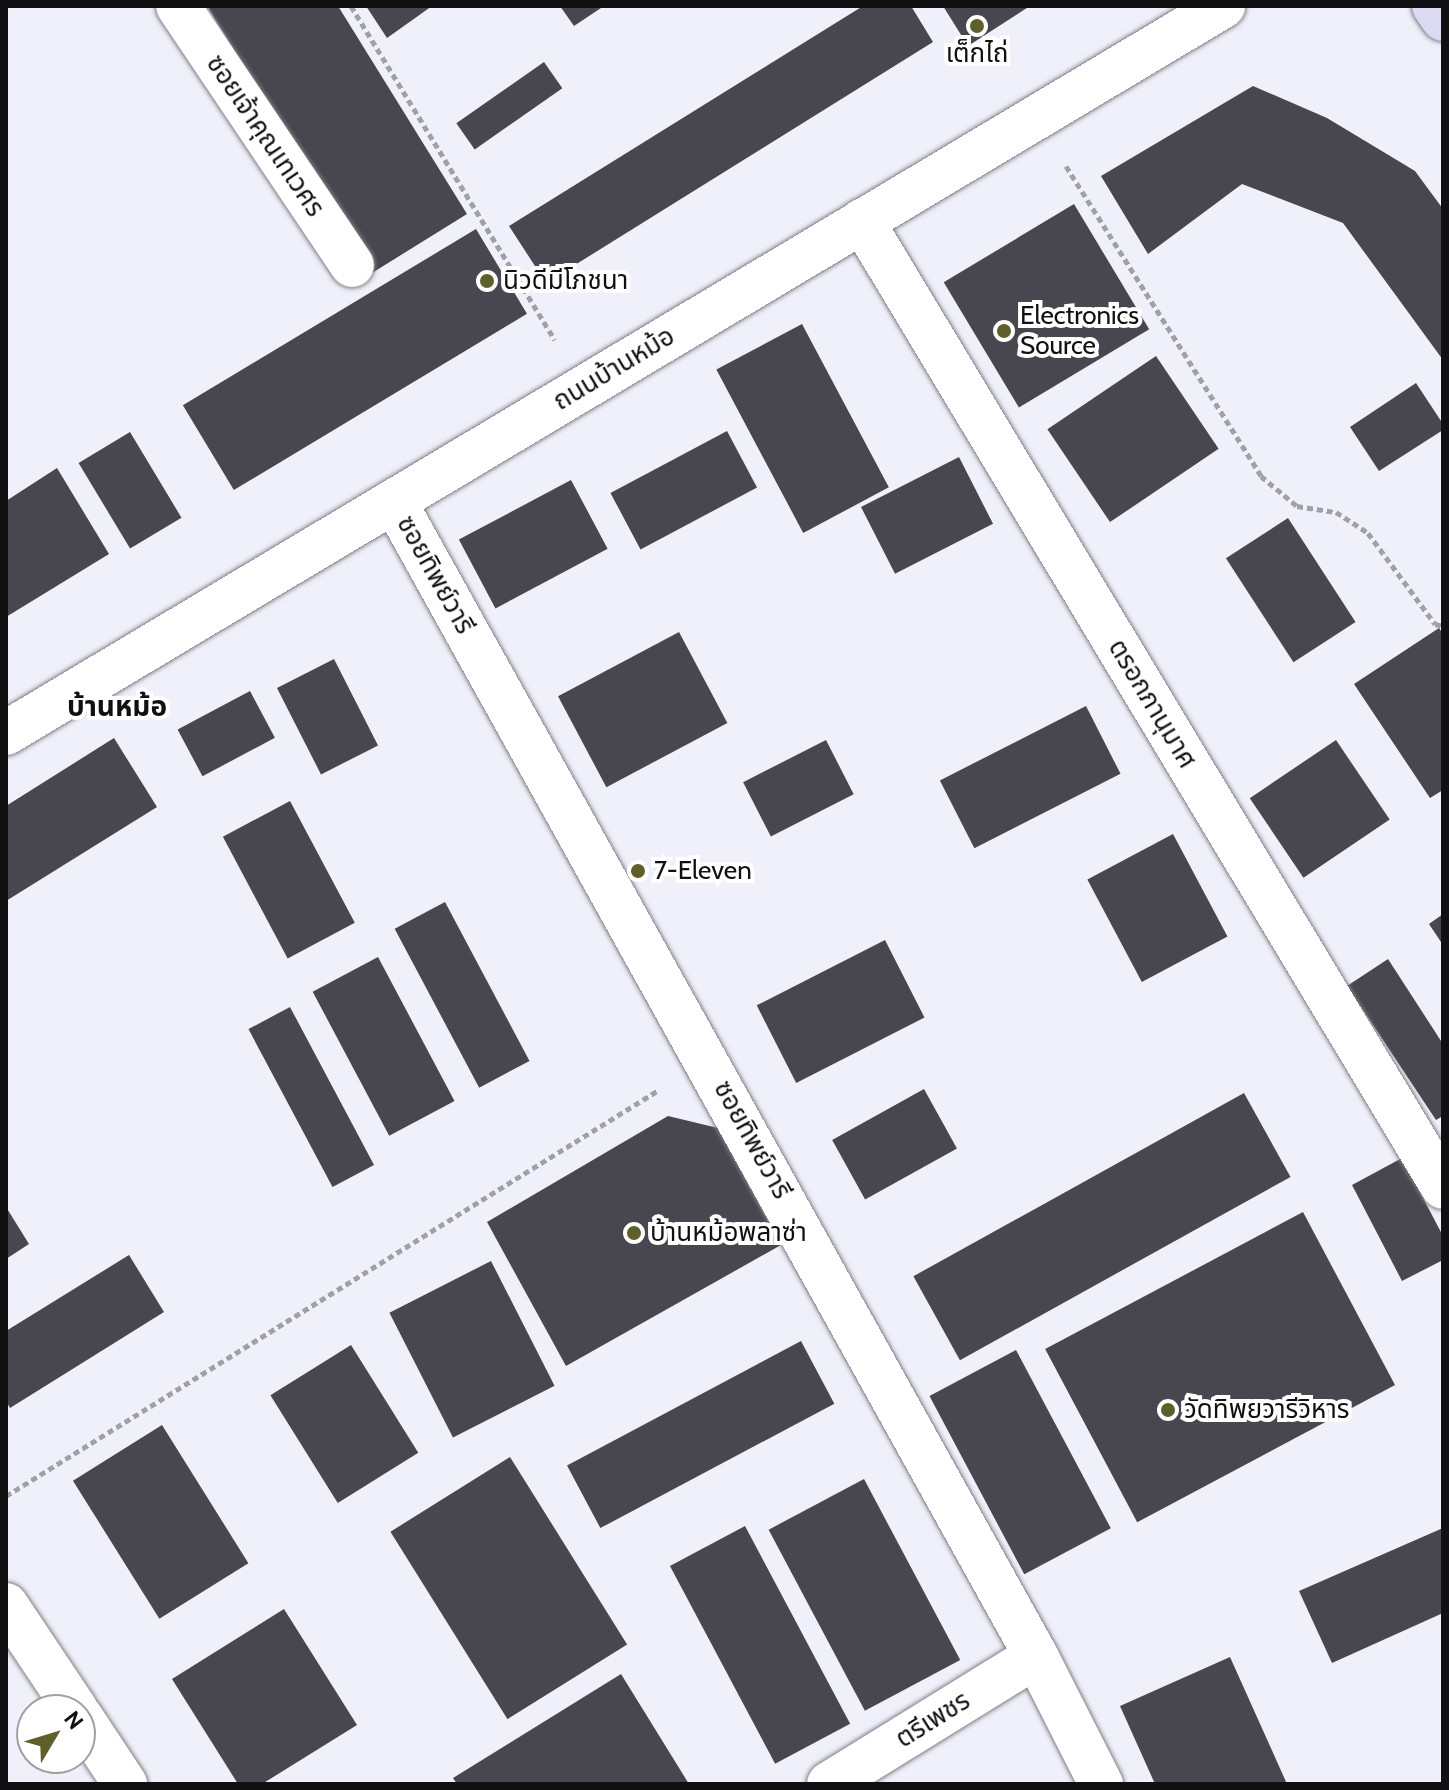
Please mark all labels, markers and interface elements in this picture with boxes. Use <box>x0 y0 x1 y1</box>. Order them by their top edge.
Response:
marker: เต็กไถ่ <box>968 17 986 35</box>
place label: เต็กไถ่ <box>946 38 1008 70</box>
street label: ซอยเจ้าคุณเทเวศร <box>199 49 331 223</box>
place label: นิวดีมีโภชนา <box>503 265 628 297</box>
marker: นิวดีมีโภชนา <box>478 272 496 290</box>
place label: Electronics Source <box>1020 300 1139 362</box>
street label: ถนนบ้านหม้อ <box>548 321 680 417</box>
marker: Electronics Source <box>995 322 1013 340</box>
street label: ซอยทิพย์วารี <box>390 510 480 640</box>
street label: ตรอกภานุมาศ <box>1101 634 1203 774</box>
district label: บ้านหม้อ <box>67 689 167 723</box>
place label: 7-Eleven <box>654 855 752 887</box>
marker: 7-Eleven <box>629 862 647 880</box>
street label: ซอยทิพย์วารี <box>707 1075 797 1205</box>
place label: บ้านหม้อพลาซ่า <box>650 1217 807 1249</box>
marker: บ้านหม้อพลาซ่า <box>625 1224 643 1242</box>
place label: วัดทิพยวารีวิหาร <box>1184 1394 1349 1426</box>
marker: วัดทิพยวารีวิหาร <box>1159 1401 1177 1419</box>
street label: ตรีเพชร <box>890 1685 976 1755</box>
north arrow <box>16 1694 96 1774</box>
text: N <box>58 1706 89 1735</box>

